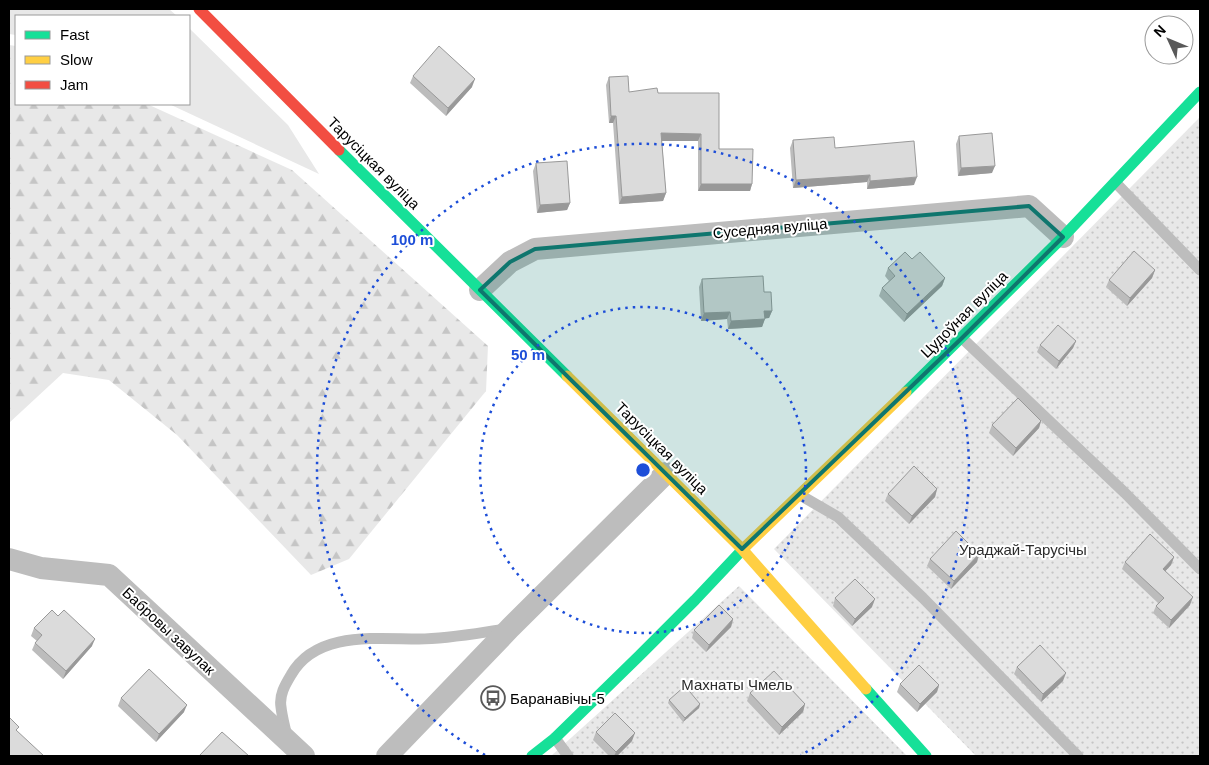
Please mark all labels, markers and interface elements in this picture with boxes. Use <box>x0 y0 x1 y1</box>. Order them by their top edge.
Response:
legend <box>15 15 190 105</box>
north arrow <box>1144 15 1194 65</box>
text: N <box>1150 22 1169 40</box>
text: Fast <box>60 26 90 43</box>
text: Slow <box>60 51 93 68</box>
text: Jam <box>60 76 88 93</box>
street label: Тарусіцкая вуліца <box>324 113 424 213</box>
street label: Суседняя вуліца <box>712 214 829 241</box>
text: 100 m <box>391 231 433 248</box>
street label: Цудоўная вуліца <box>917 267 1011 361</box>
text: 50 m <box>511 346 545 363</box>
street label: Тарусіцкая вуліца <box>612 398 712 498</box>
centre of rings <box>634 461 652 479</box>
park label: Ураджай-Тарусічы <box>959 541 1087 558</box>
street label: Бабровы завулак <box>119 584 219 678</box>
park label: Махнаты Чмель <box>681 676 793 693</box>
bus stop icon: Баранавічы-5 <box>480 685 506 711</box>
place label: Баранавічы-5 <box>510 690 605 707</box>

